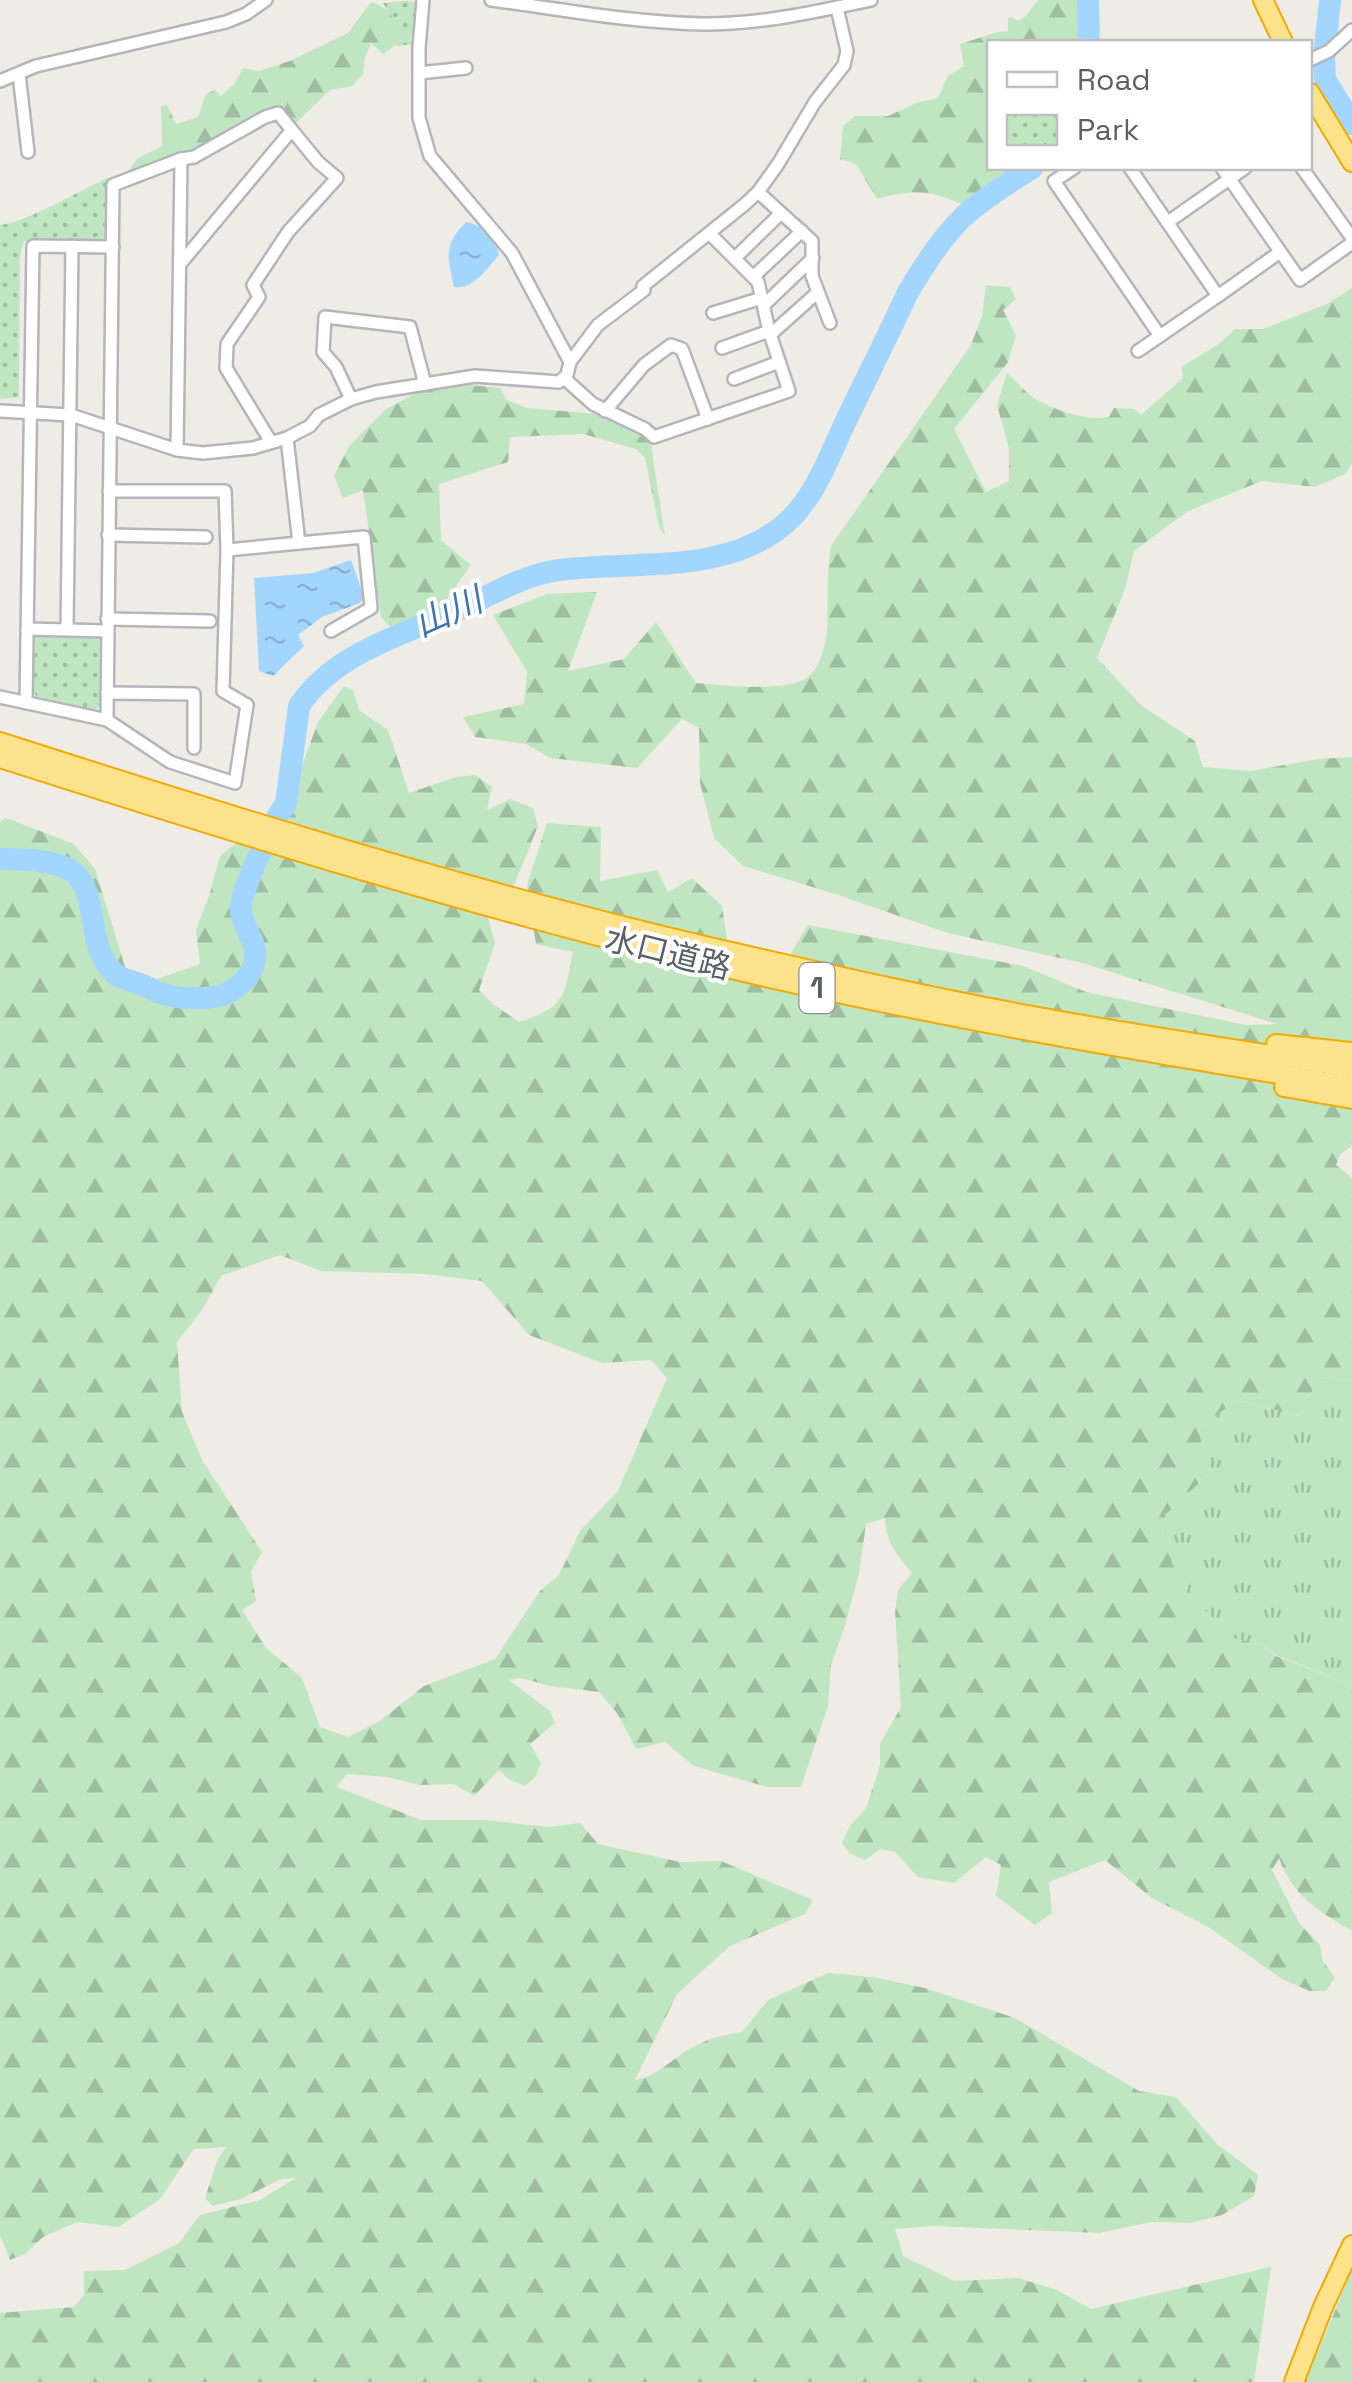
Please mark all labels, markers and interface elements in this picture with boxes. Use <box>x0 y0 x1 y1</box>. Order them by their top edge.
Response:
legend <box>987 40 1312 170</box>
text: Road <box>1077 60 1151 99</box>
text: Park <box>1077 110 1139 149</box>
water label: 山川 <box>407 576 493 646</box>
street label: 水口道路 <box>601 918 735 988</box>
road number: 1 <box>800 963 834 1013</box>

